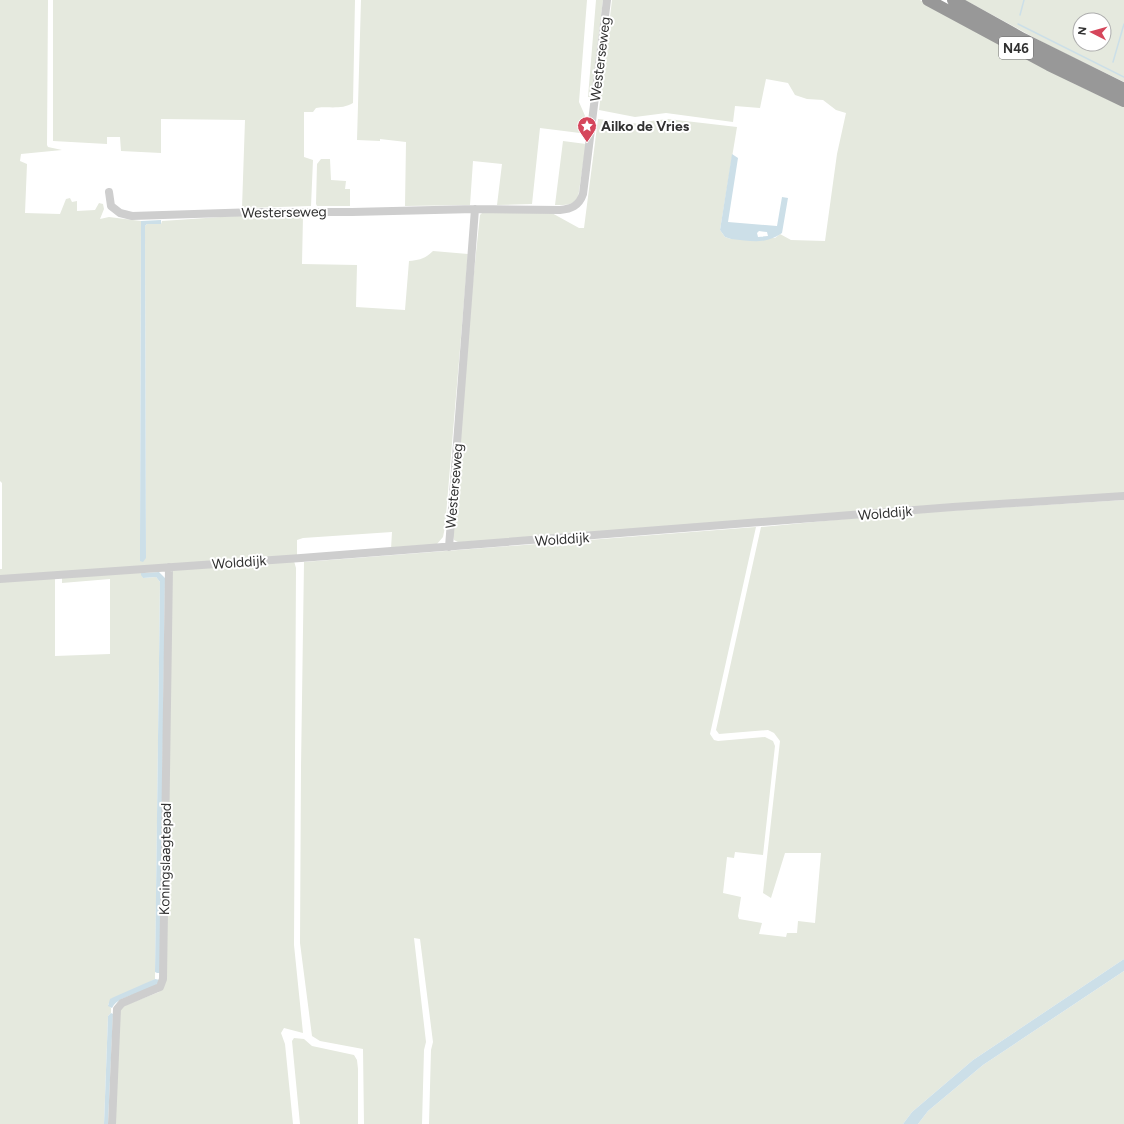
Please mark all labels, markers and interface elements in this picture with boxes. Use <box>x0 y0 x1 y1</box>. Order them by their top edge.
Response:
north arrow <box>1072 12 1112 52</box>
street label: Westerseweg <box>587 16 614 102</box>
text: N <box>1076 26 1089 36</box>
road number: N46 <box>999 37 1033 59</box>
place icon: Ailko de Vries <box>576 115 598 143</box>
place label: Ailko de Vries <box>601 118 690 135</box>
street label: Westerseweg <box>241 203 327 222</box>
street label: Westerseweg <box>442 443 467 529</box>
street label: Wolddijk <box>857 503 913 524</box>
street label: Wolddijk <box>534 529 590 550</box>
street label: Wolddijk <box>211 552 267 573</box>
street label: Koningslaagtepad <box>156 803 175 915</box>

